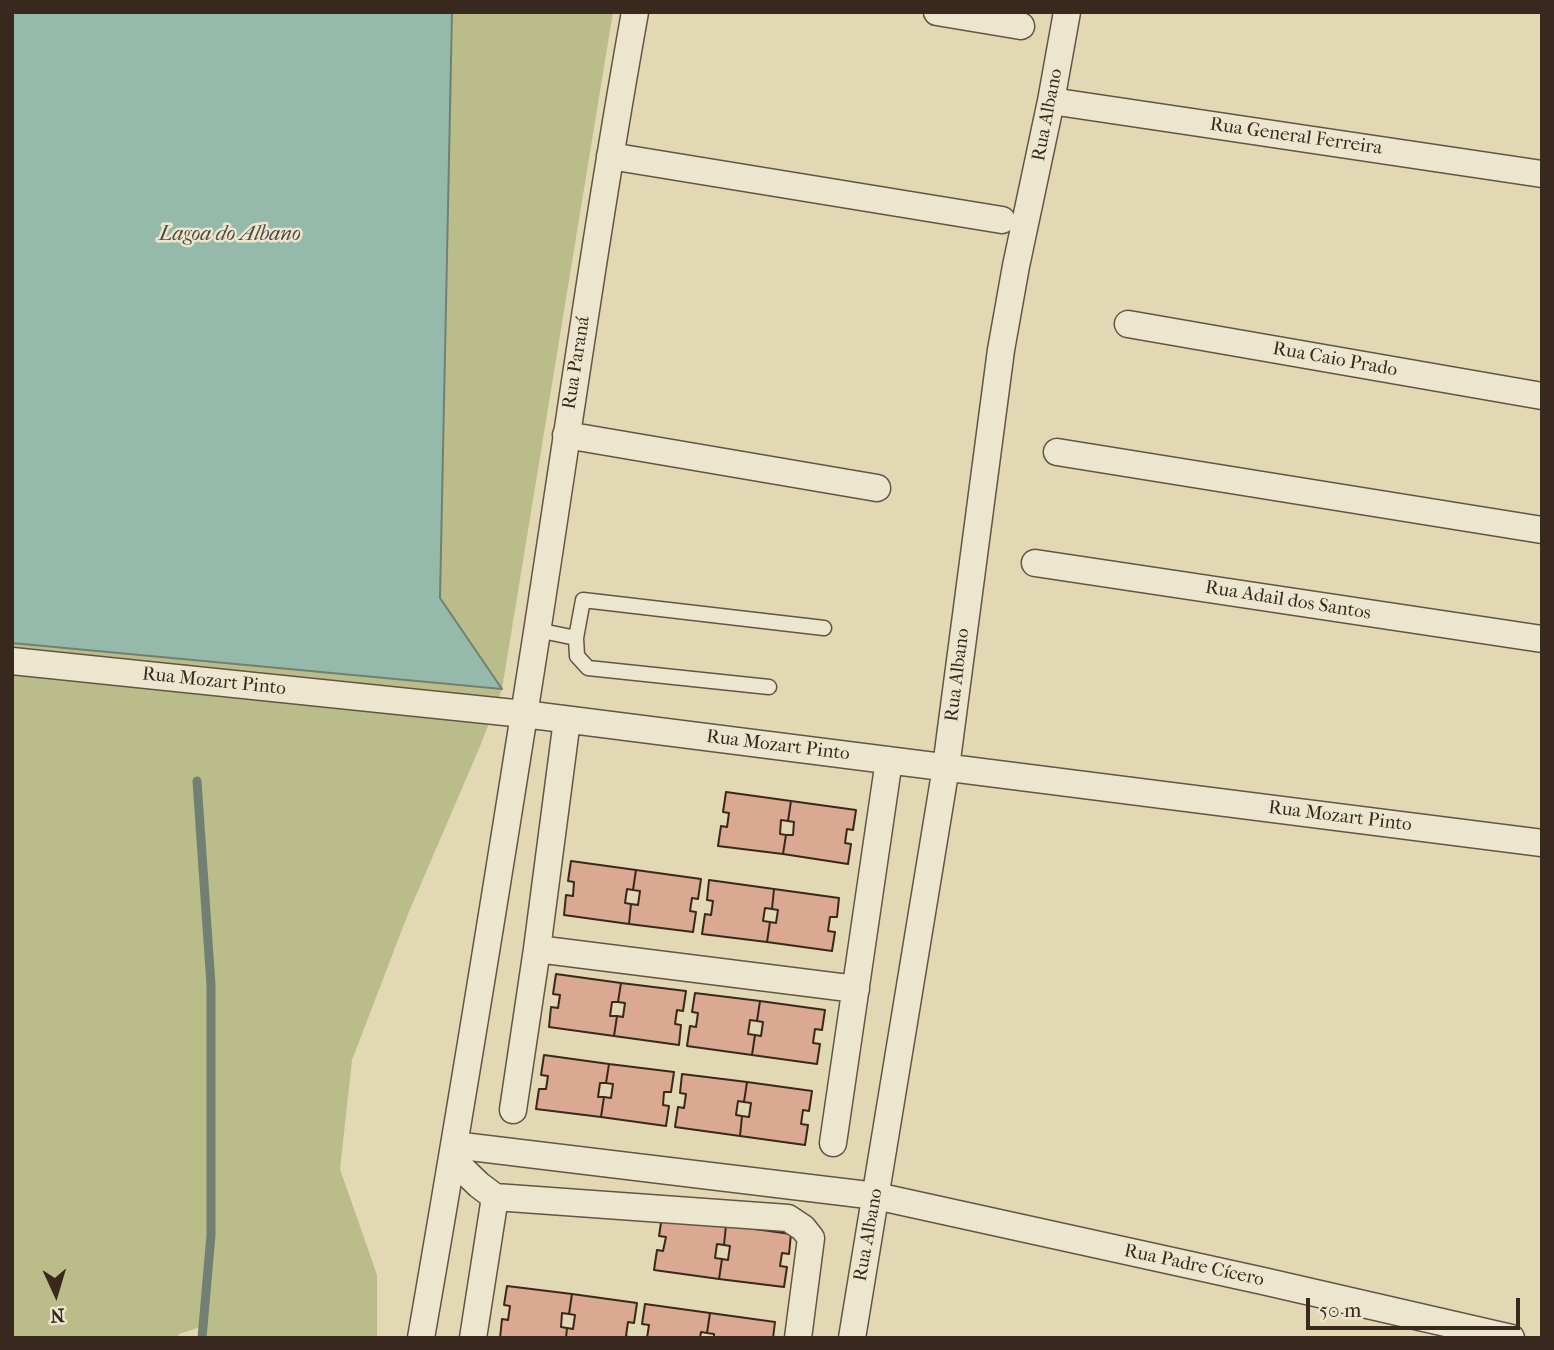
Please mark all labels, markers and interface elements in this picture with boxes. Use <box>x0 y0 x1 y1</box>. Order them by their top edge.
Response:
street label: Rua Albano <box>1028 67 1068 163</box>
street label: Rua General Ferreira <box>1208 114 1384 160</box>
water label: Lagoa do Albano <box>159 222 301 248</box>
street label: Rua Paraná <box>558 315 596 411</box>
street label: Rua Caio Prado <box>1271 338 1399 382</box>
street label: Rua Adail dos Santos <box>1204 577 1372 625</box>
street label: Rua Albano <box>941 627 975 723</box>
street label: Rua Mozart Pinto <box>141 663 287 701</box>
street label: Rua Mozart Pinto <box>705 726 851 766</box>
street label: Rua Mozart Pinto <box>1267 797 1413 837</box>
street label: Rua Albano <box>850 1187 888 1283</box>
street label: Rua Padre Cícero <box>1122 1240 1266 1292</box>
north arrow <box>21 1259 91 1329</box>
scale bar <box>1309 1284 1522 1328</box>
text: 50 m <box>1319 1298 1362 1322</box>
text: N <box>50 1303 65 1326</box>

